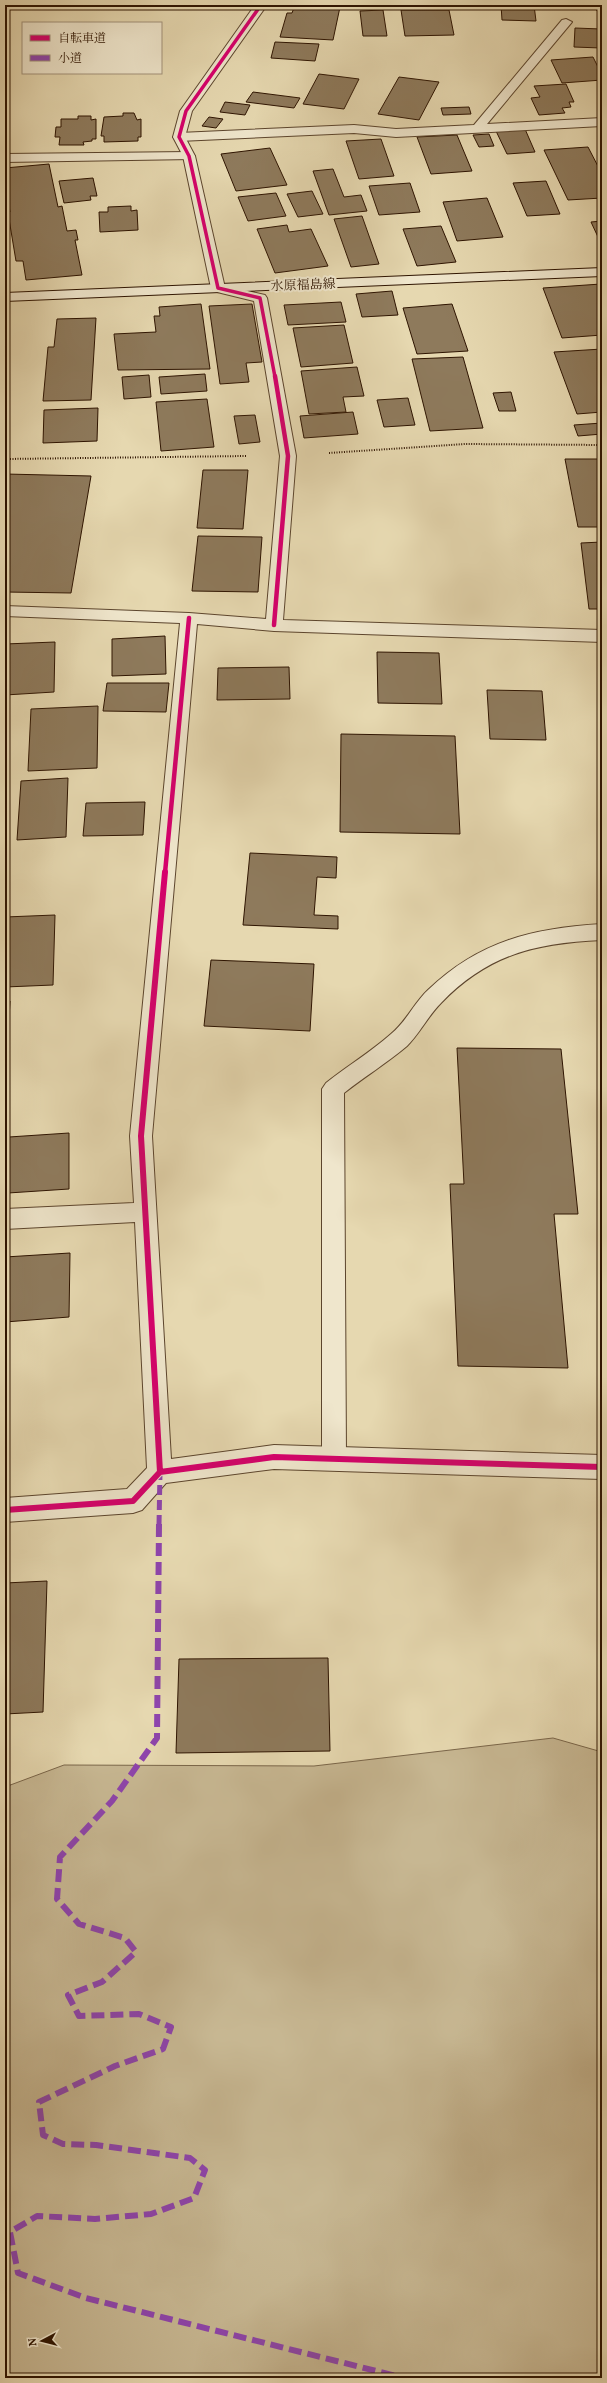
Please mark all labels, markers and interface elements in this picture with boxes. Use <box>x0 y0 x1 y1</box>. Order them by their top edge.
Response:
legend <box>22 22 162 74</box>
text: 自転車道 <box>58 31 106 47</box>
text: 小道 <box>58 51 82 67</box>
street label: 水原福島線 <box>270 276 336 296</box>
north arrow <box>22 2321 62 2361</box>
text: N <box>26 2337 41 2347</box>

